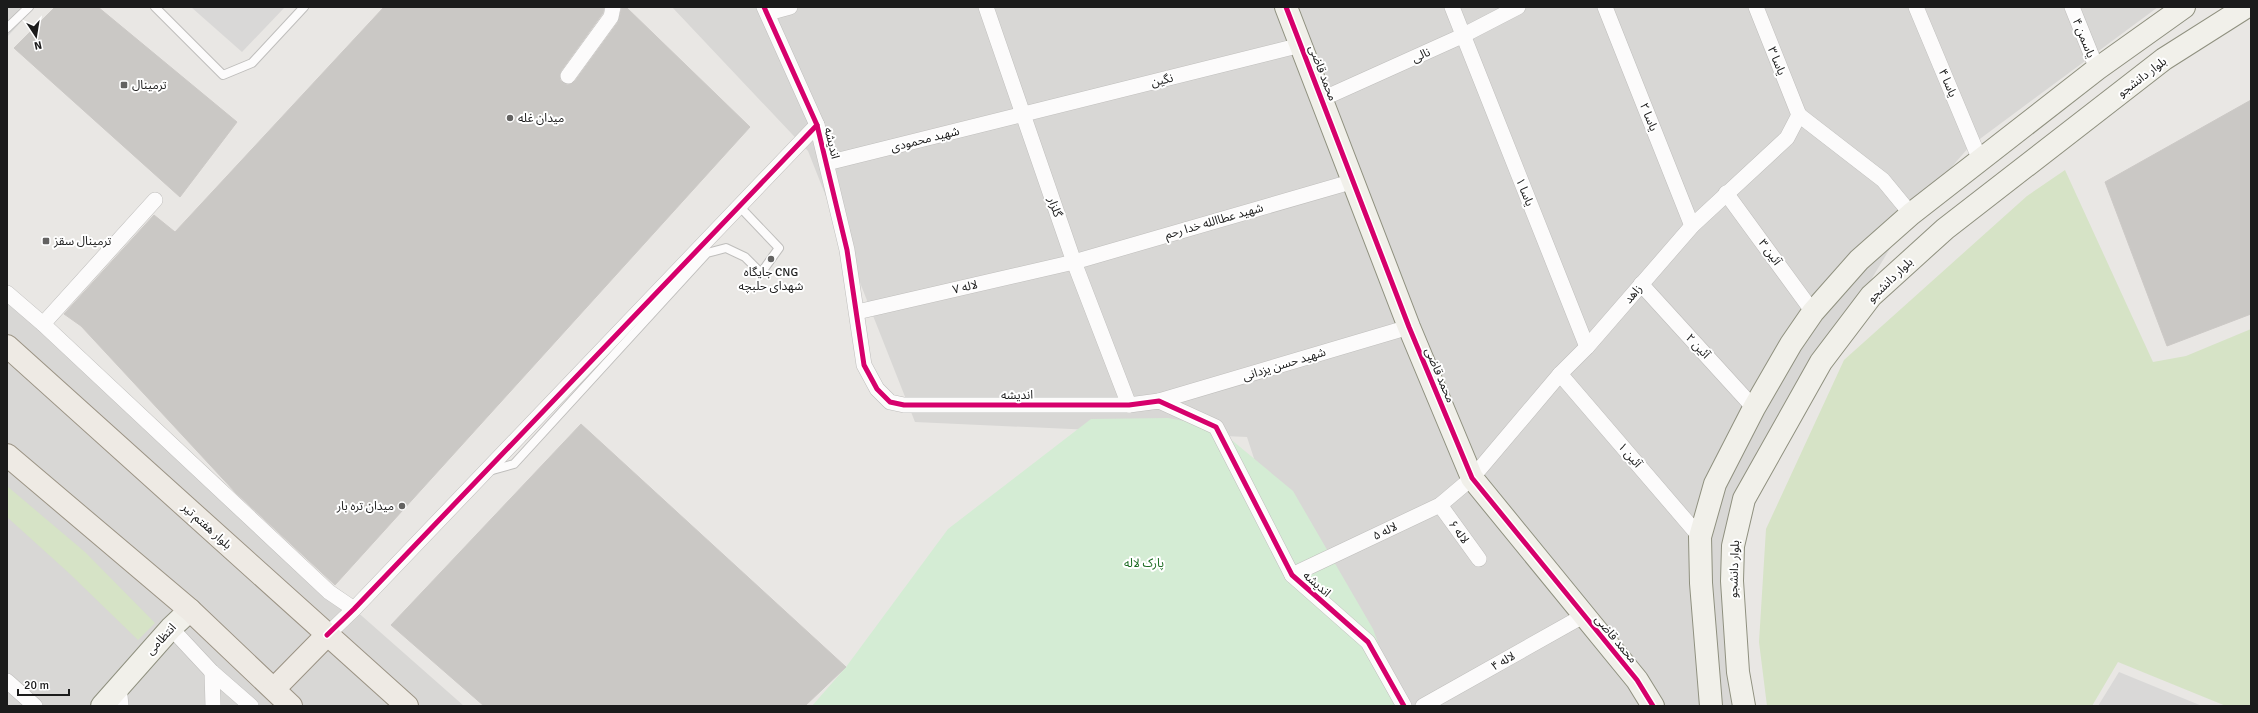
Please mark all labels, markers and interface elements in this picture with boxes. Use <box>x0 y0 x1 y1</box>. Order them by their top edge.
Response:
north arrow <box>16 16 56 56</box>
street label: یاسمن ۴ <box>2069 16 2098 60</box>
text: N <box>33 38 43 52</box>
street label: محمد قاضی <box>1305 43 1340 103</box>
street label: نالی <box>1410 45 1433 66</box>
street label: یاسا ۳ <box>1764 45 1789 78</box>
street label: بلوار دانشجو <box>2115 54 2170 101</box>
street label: یاسا ۴ <box>1935 67 1960 100</box>
street label: نگین <box>1149 70 1175 90</box>
place label: ترمینال <box>132 78 167 93</box>
marker: ترمینال <box>119 80 129 90</box>
street label: یاسا ۲ <box>1636 101 1661 134</box>
place label: میدان غله <box>518 111 564 126</box>
marker: میدان غله <box>505 113 515 123</box>
street label: شهید محمودی <box>889 124 961 155</box>
street label: اندیشه <box>820 126 843 161</box>
street label: یاسا ۱ <box>1512 176 1537 209</box>
street label: گلزار <box>1044 194 1065 220</box>
street label: شهید عطاالله خدا رحم <box>1163 200 1265 244</box>
place label: ترمینال سقز <box>53 234 112 249</box>
marker: ترمینال سقز <box>41 236 51 246</box>
street label: آئین ۳ <box>1755 236 1784 269</box>
marker: جایگاه CNG شهدای حلبچه <box>766 254 776 264</box>
street label: بلوار دانشجو <box>1864 255 1916 306</box>
place label: جایگاه CNG شهدای حلبچه <box>739 265 803 294</box>
street label: لاله ۷ <box>951 277 979 298</box>
street label: زاهد <box>1621 282 1646 307</box>
street label: آئین ۲ <box>1682 331 1713 362</box>
street label: شهید حسن یزدانی <box>1241 345 1328 384</box>
street label: محمد قاضی <box>1421 345 1458 405</box>
street label: اندیشه <box>1001 388 1033 403</box>
street label: آئین ۱ <box>1615 440 1645 471</box>
street label: بلوار هفتم تیر <box>177 499 235 553</box>
place label: میدان تره بار <box>336 499 394 514</box>
marker: میدان تره بار <box>397 501 407 511</box>
street label: لاله ۶ <box>1445 518 1472 547</box>
street label: لاله ۵ <box>1370 519 1400 544</box>
street label: بلوار دانشجو <box>1726 540 1743 598</box>
park label: پارک لاله <box>1124 556 1164 571</box>
street label: اندیشه <box>1300 568 1334 601</box>
street label: محمد قاضی <box>1591 612 1640 667</box>
street label: انتظامی <box>143 620 180 658</box>
street label: لاله ۴ <box>1488 649 1518 674</box>
scale bar <box>18 671 69 697</box>
text: 20 m <box>24 678 49 693</box>

